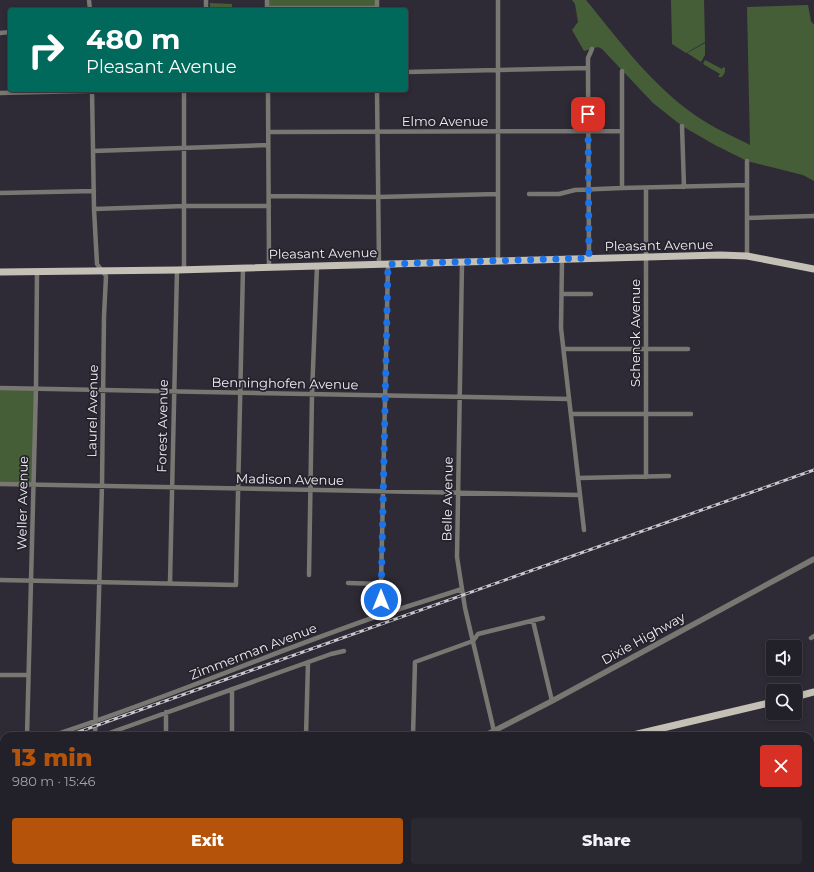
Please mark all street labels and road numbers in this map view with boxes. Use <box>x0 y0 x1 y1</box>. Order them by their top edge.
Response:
street label: Elmo Avenue <box>402 113 488 129</box>
street label: Pleasant Avenue <box>605 236 714 254</box>
street label: Pleasant Avenue <box>269 244 378 262</box>
street label: Schenck Avenue <box>627 279 643 387</box>
street label: Laurel Avenue <box>83 364 101 458</box>
street label: Benninghofen Avenue <box>211 374 359 392</box>
street label: Forest Avenue <box>153 379 171 473</box>
street label: Weller Avenue <box>13 456 31 550</box>
street label: Belle Avenue <box>438 456 456 542</box>
street label: Madison Avenue <box>236 470 344 488</box>
street label: Dixie Highway <box>598 608 688 668</box>
street label: Zimmerman Avenue <box>187 619 319 683</box>

